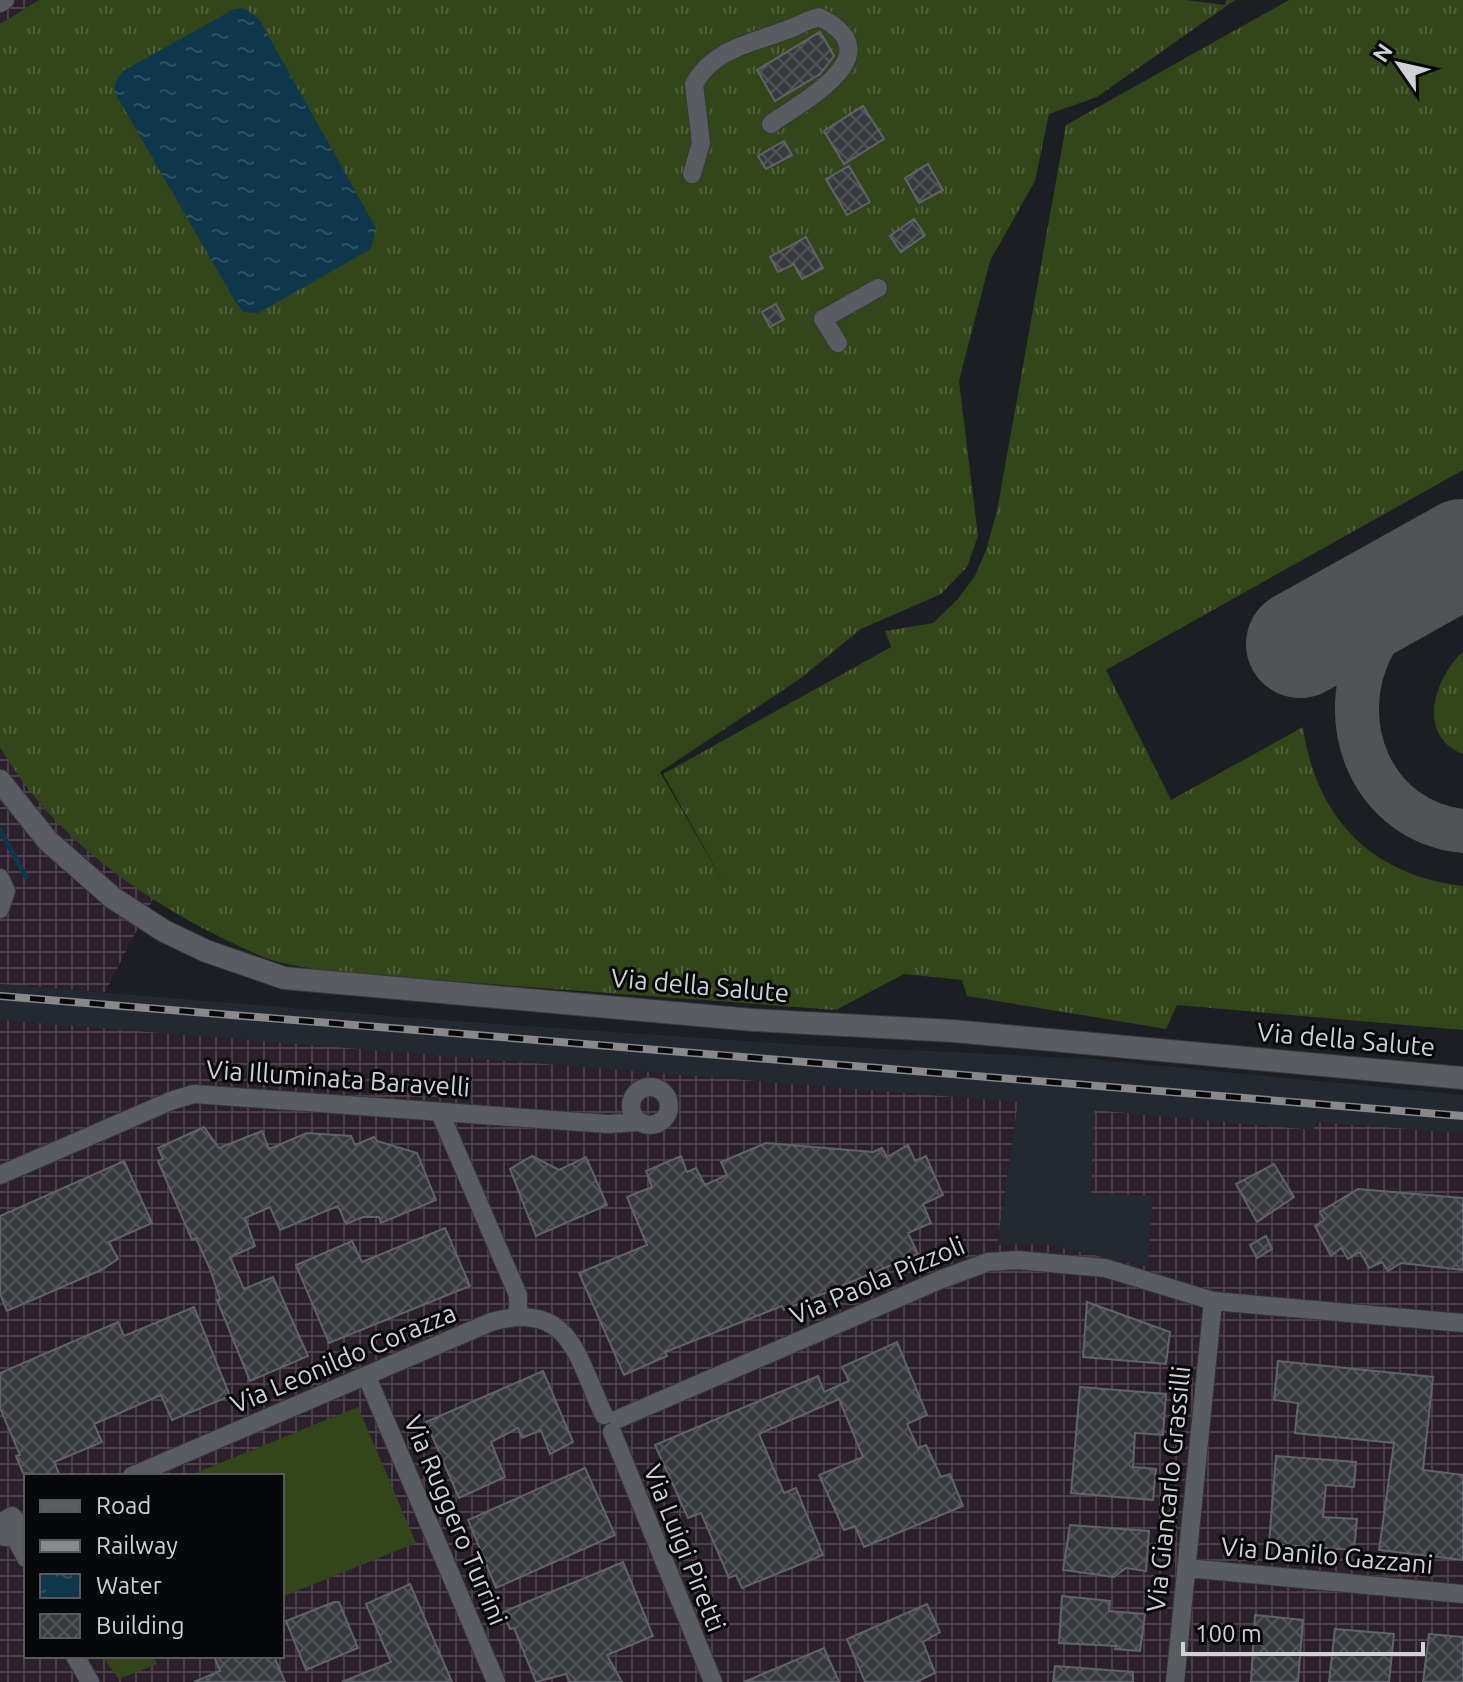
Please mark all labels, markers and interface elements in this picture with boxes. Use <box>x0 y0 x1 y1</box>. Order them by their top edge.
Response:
north arrow <box>1359 24 1439 104</box>
text: N <box>1367 39 1397 66</box>
street label: Via della Salute <box>610 963 790 1007</box>
street label: Via della Salute <box>1256 1017 1436 1061</box>
street label: Via Illuminata Baravelli <box>205 1054 471 1102</box>
street label: Via Paola Pizzoli <box>785 1230 969 1330</box>
street label: Via Leonildo Corazza <box>226 1297 460 1419</box>
street label: Via Giancarlo Grassilli <box>1141 1365 1195 1613</box>
street label: Via Ruggero Turrini <box>399 1411 513 1629</box>
street label: Via Luigi Piretti <box>638 1460 732 1636</box>
legend <box>24 1474 284 1658</box>
text: Road <box>96 1492 151 1519</box>
street label: Via Danilo Gazzani <box>1220 1531 1434 1579</box>
text: Railway <box>96 1532 178 1559</box>
text: Water <box>96 1572 162 1599</box>
scale bar <box>1183 1606 1423 1656</box>
text: Building <box>96 1612 184 1639</box>
text: 100 m <box>1195 1620 1262 1647</box>

